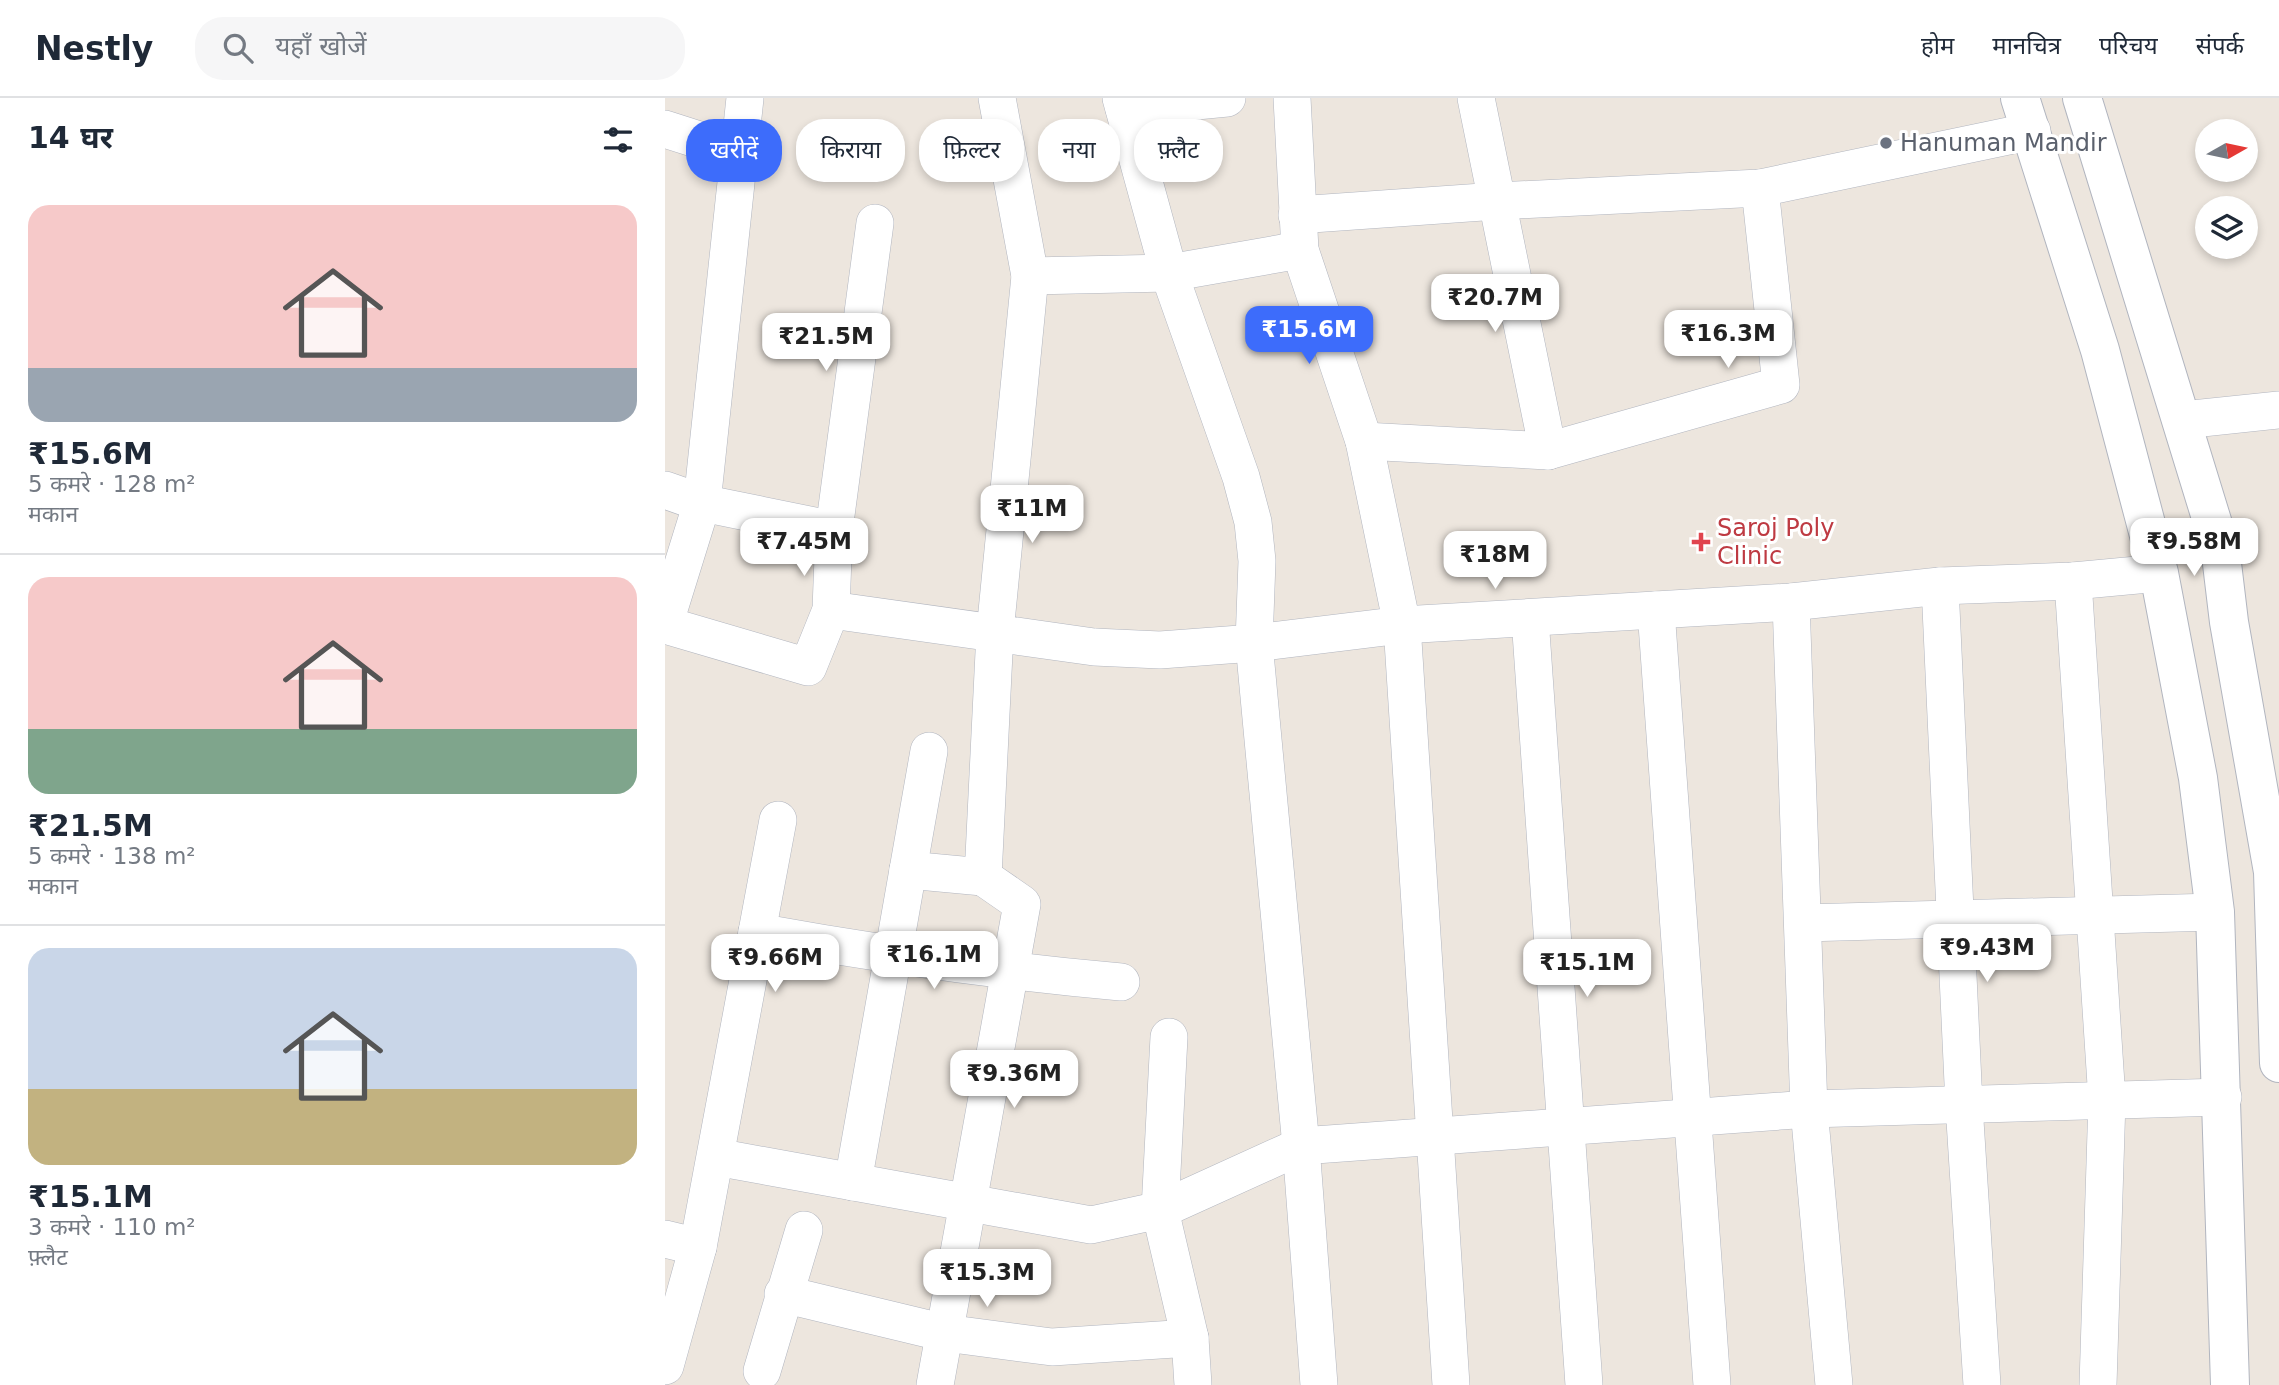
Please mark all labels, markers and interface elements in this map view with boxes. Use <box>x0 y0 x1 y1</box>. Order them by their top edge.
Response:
search box <box>195 17 685 80</box>
text: Nestly <box>35 29 153 68</box>
icon: search <box>219 29 257 67</box>
text: यहाँ खोजें <box>275 31 366 61</box>
text: होम <box>1921 32 1954 60</box>
text: मानचित्र <box>1992 32 2061 60</box>
text: परिचय <box>2099 32 2158 60</box>
text: संपर्क <box>2196 32 2244 60</box>
chip: खरीदें <box>686 119 782 182</box>
chip: किराया <box>796 119 905 182</box>
chip: फ़िल्टर <box>919 119 1024 182</box>
chip: नया <box>1038 119 1120 182</box>
chip: फ़्लैट <box>1134 119 1223 182</box>
north arrow <box>2195 119 2257 182</box>
map controls <box>2195 119 2258 259</box>
text: 14 घर <box>28 120 113 155</box>
icon: filters <box>599 121 637 159</box>
place label: Hanuman Mandir <box>1900 129 2107 157</box>
marker: Hanuman Mandir <box>1878 135 1894 151</box>
button: layers <box>2195 196 2258 259</box>
icon: home <box>270 250 396 376</box>
pin: ₹20.7M <box>1438 274 1552 334</box>
text: ₹20.7M <box>1447 284 1543 310</box>
pin: ₹15.6M <box>1252 306 1366 366</box>
pin: ₹16.3M <box>1671 310 1785 370</box>
pin: ₹21.5M <box>769 314 883 373</box>
text: ₹15.6M <box>1261 316 1357 342</box>
text: ₹16.3M <box>1680 320 1776 346</box>
text: ₹21.5M <box>778 323 874 349</box>
text: ₹15.6M <box>28 436 153 471</box>
text: 5 कमरे · 128 m² <box>28 471 196 497</box>
pin: ₹11M <box>991 486 1073 545</box>
text: ₹11M <box>997 495 1067 521</box>
text: मकान <box>28 501 78 527</box>
place label: Saroj Poly Clinic <box>1717 514 1834 570</box>
pin: ₹7.45M <box>747 518 861 578</box>
pin: ₹9.58M <box>2137 518 2251 578</box>
text: ₹7.45M <box>756 528 852 554</box>
text: ₹9.58M <box>2146 528 2242 554</box>
pin: ₹18M <box>1454 532 1536 591</box>
marker: Saroj Poly Clinic <box>1691 532 1711 552</box>
text: ₹18M <box>1460 541 1530 567</box>
icon: home <box>270 622 396 748</box>
text: ₹21.5M <box>28 808 153 843</box>
text: 5 कमरे · 138 m² <box>28 843 196 869</box>
text: मकान <box>28 873 78 899</box>
pin: ₹9.43M <box>1930 924 2044 984</box>
pin: ₹16.1M <box>877 932 991 991</box>
pin: ₹9.66M <box>718 934 832 994</box>
text: ₹9.43M <box>1939 934 2035 960</box>
pin: ₹15.1M <box>1530 940 1644 999</box>
text: ₹16.1M <box>886 941 982 967</box>
text: ₹9.66M <box>727 944 823 970</box>
text: ₹15.1M <box>1539 949 1635 975</box>
icon: home <box>270 993 396 1119</box>
pin: ₹9.36M <box>957 1051 1071 1110</box>
text: ₹9.36M <box>966 1060 1062 1086</box>
text: ₹15.1M <box>28 1179 153 1214</box>
text: 3 कमरे · 110 m² <box>28 1214 196 1240</box>
text: फ़्लैट <box>28 1244 68 1270</box>
pin: ₹15.3M <box>930 1250 1044 1309</box>
text: ₹15.3M <box>939 1259 1035 1285</box>

